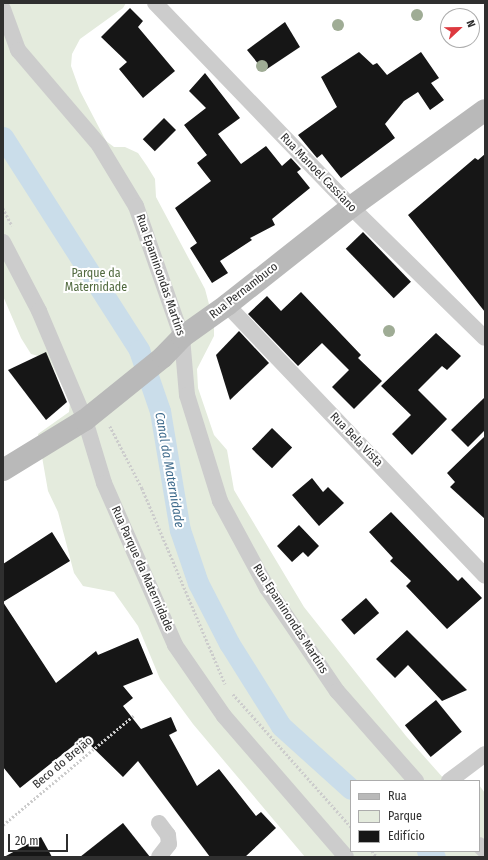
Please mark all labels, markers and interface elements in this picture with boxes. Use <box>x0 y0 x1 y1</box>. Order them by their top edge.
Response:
north arrow <box>440 8 480 48</box>
text: N <box>463 18 478 29</box>
street label: Rua Manoel Cassiano <box>277 131 359 215</box>
street label: Rua Epaminondas Martins <box>132 212 188 338</box>
street label: Rua Pernambuco <box>207 260 281 322</box>
park label: Parque da Maternidade <box>65 267 127 295</box>
street label: Rua Bela Vista <box>327 410 385 470</box>
water label: Canal da Maternidade <box>151 411 187 529</box>
street label: Rua Parque da Maternidade <box>108 504 176 634</box>
street label: Rua Epaminondas Martins <box>249 562 331 676</box>
street label: Beco do Brejão <box>30 734 96 792</box>
legend <box>350 780 480 852</box>
text: Rua <box>388 789 407 803</box>
text: Parque <box>388 809 422 823</box>
scale bar <box>10 826 70 852</box>
text: Edifício <box>388 829 425 843</box>
text: 20 m <box>15 834 39 848</box>

